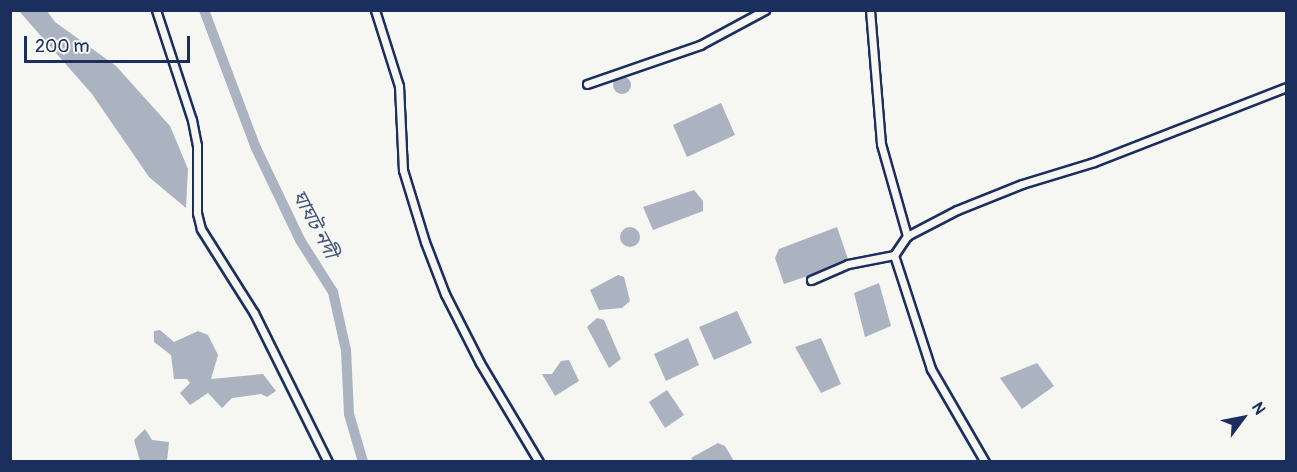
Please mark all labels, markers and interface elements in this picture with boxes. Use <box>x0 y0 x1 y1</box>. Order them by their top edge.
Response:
scale bar <box>27 24 194 62</box>
text: 200 m <box>35 35 90 58</box>
water label: ঘাঘট নদী <box>287 186 343 262</box>
north arrow <box>1213 388 1273 448</box>
text: N <box>1247 399 1270 418</box>

